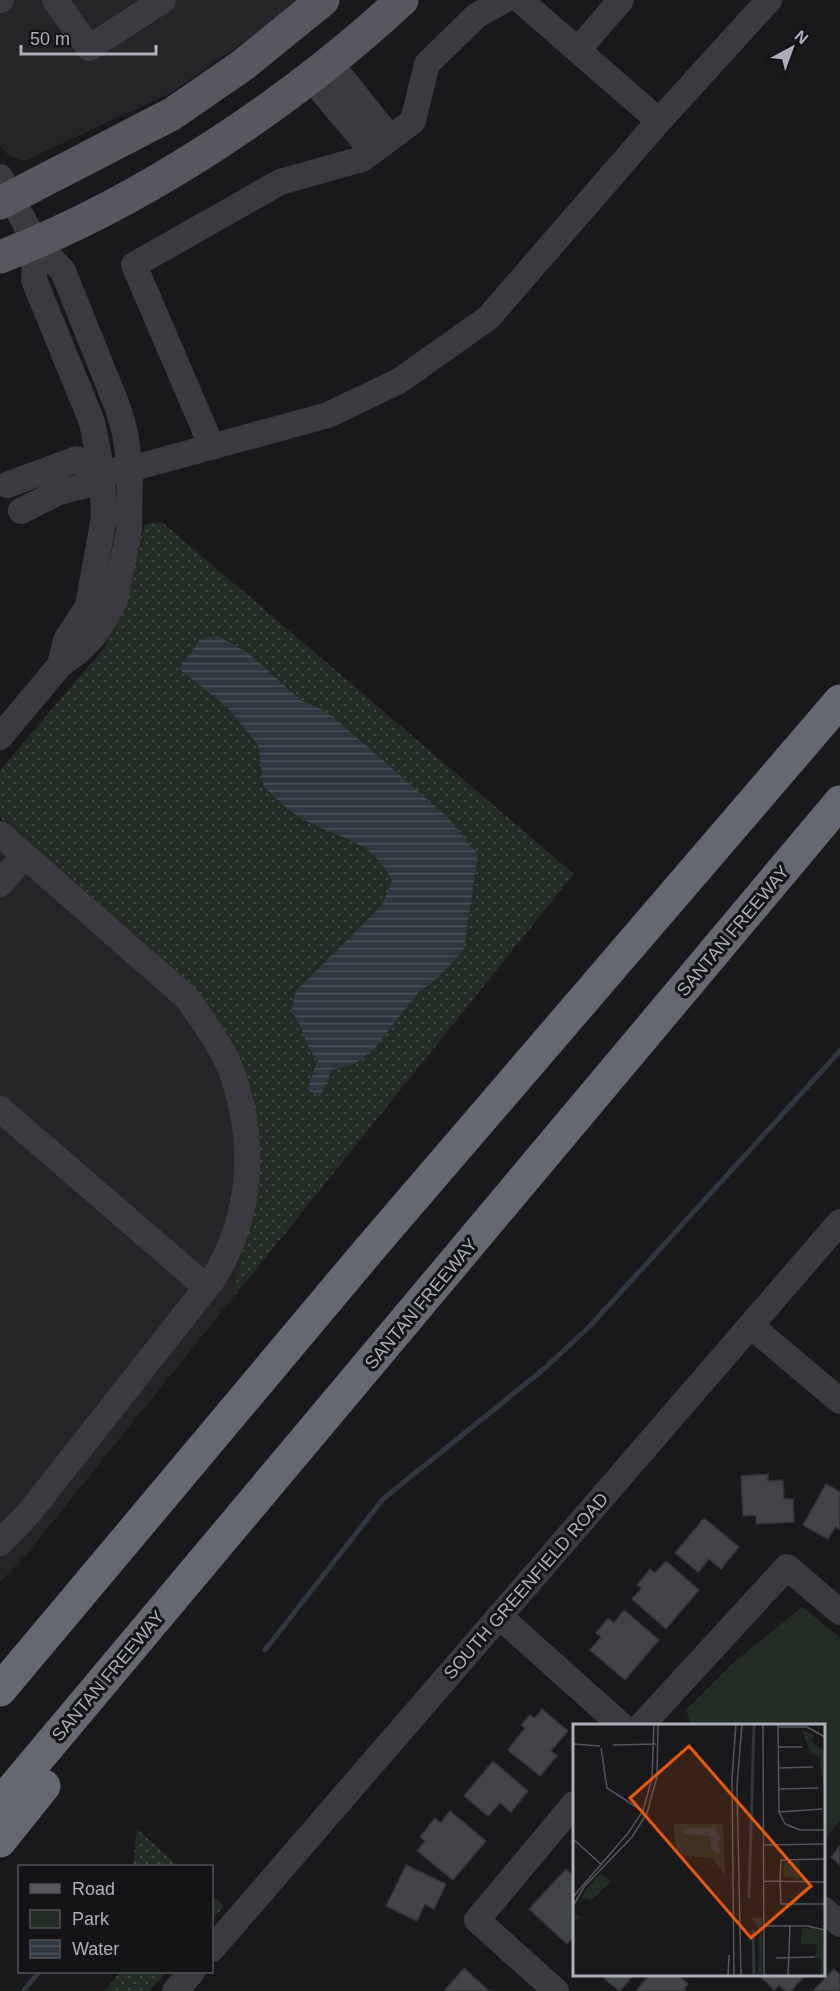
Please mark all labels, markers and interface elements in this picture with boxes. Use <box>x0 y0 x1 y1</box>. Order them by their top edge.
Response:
scale bar <box>21 18 156 56</box>
north arrow <box>762 18 822 78</box>
text: N <box>792 27 811 47</box>
text: 50 m <box>30 29 70 49</box>
street label: SANTAN FREEWAY <box>673 862 793 1000</box>
street label: SANTAN FREEWAY <box>361 1235 481 1373</box>
street label: SOUTH GREENFIELD ROAD <box>440 1489 612 1683</box>
street label: SANTAN FREEWAY <box>48 1607 168 1745</box>
inset map <box>573 1724 825 1976</box>
legend <box>18 1865 213 1973</box>
text: Road <box>72 1879 115 1899</box>
text: Park <box>72 1909 110 1929</box>
text: Water <box>72 1939 119 1959</box>

